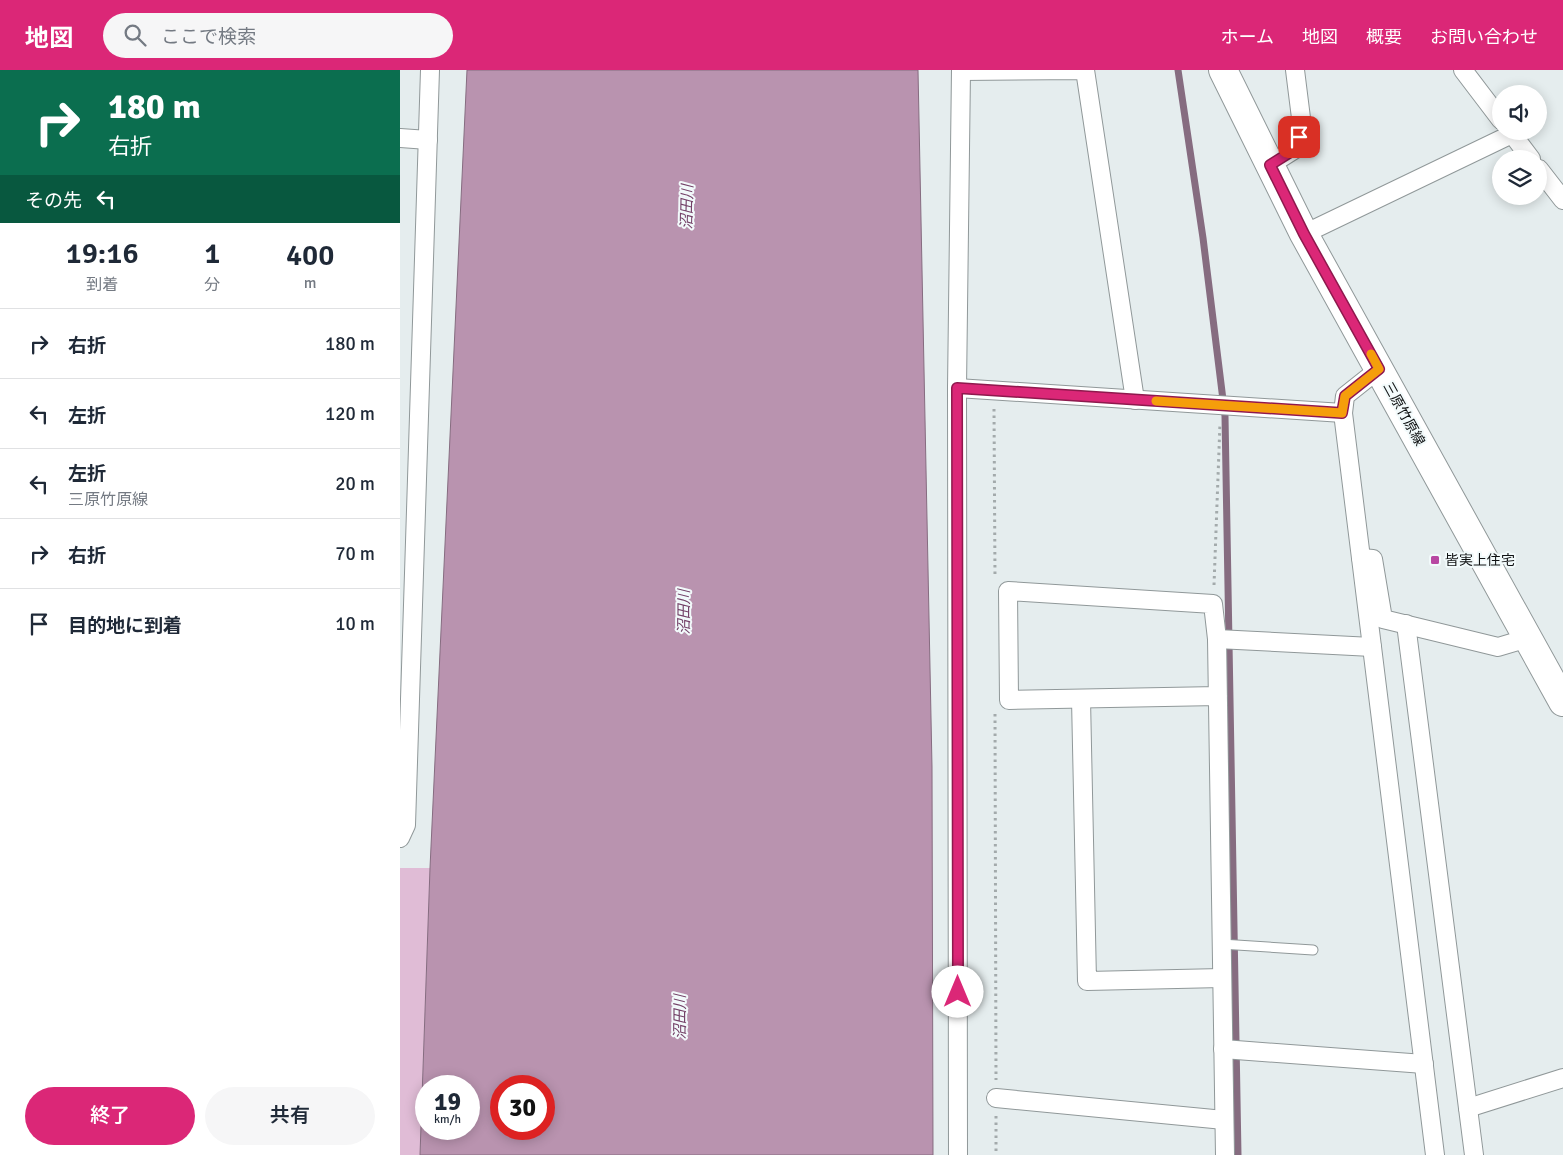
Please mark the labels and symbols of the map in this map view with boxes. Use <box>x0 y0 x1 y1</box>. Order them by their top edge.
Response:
pin <box>1278 116 1320 158</box>
water label: 沼田川 <box>678 182 696 230</box>
street label: 三原竹原線 <box>1380 379 1428 449</box>
place label: 皆実上住宅 <box>1445 552 1515 569</box>
marker: 皆実上住宅 <box>1429 554 1441 566</box>
water label: 沼田川 <box>675 588 693 635</box>
position arrow <box>931 965 983 1017</box>
water label: 沼田川 <box>671 993 689 1040</box>
speed limit sign: 30 <box>490 1075 555 1140</box>

